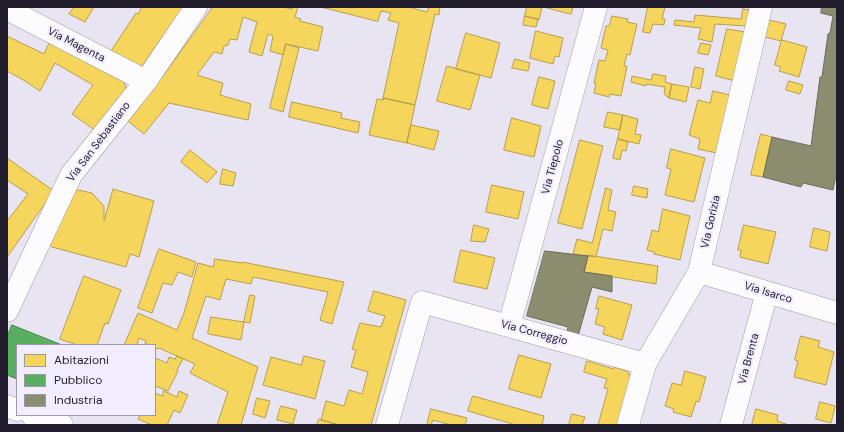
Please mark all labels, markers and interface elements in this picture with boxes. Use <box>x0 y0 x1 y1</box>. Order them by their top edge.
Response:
street label: Via Magenta <box>45 25 107 65</box>
street label: Via San Sebastiano <box>65 99 133 185</box>
street label: Via Tiepolo <box>539 138 567 196</box>
street label: Via Gorizia <box>698 194 724 250</box>
street label: Via Isarco <box>742 279 794 307</box>
street label: Via Correggio <box>499 318 569 348</box>
street label: Via Brenta <box>736 332 762 386</box>
legend <box>16 344 156 416</box>
text: Abitazioni <box>54 352 109 368</box>
text: Pubblico <box>54 372 102 388</box>
text: Industria <box>54 392 102 408</box>

